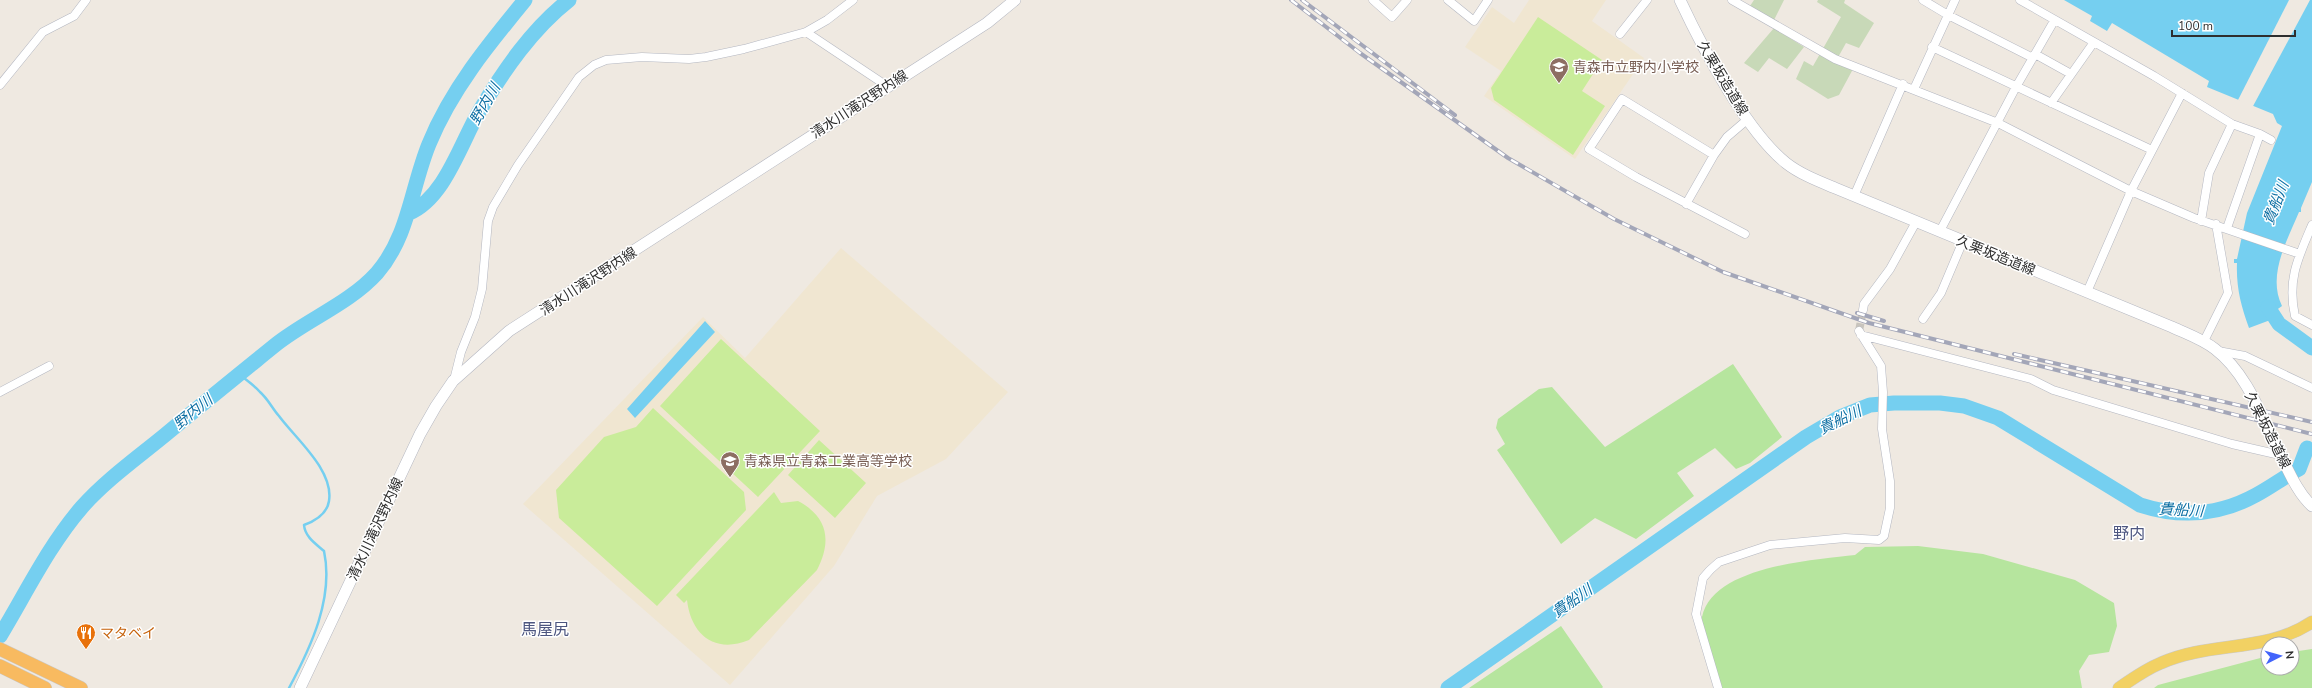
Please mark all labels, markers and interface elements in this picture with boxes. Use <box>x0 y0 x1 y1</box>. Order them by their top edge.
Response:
scale bar <box>2172 12 2295 38</box>
text: 100 m <box>2178 18 2213 34</box>
street label: 久栗坂造道線 <box>1693 37 1752 119</box>
school or university icon: 青森市立野内小学校 <box>1548 56 1570 84</box>
place label: 青森市立野内小学校 <box>1573 58 1699 77</box>
street label: 清水川滝沢野内線 <box>807 66 911 143</box>
water label: 野内川 <box>465 78 506 128</box>
water label: 貴船川 <box>2259 177 2294 228</box>
street label: 久栗坂造道線 <box>1953 231 2038 280</box>
street label: 清水川滝沢野内線 <box>536 243 640 320</box>
street label: 久栗坂造道線 <box>2240 388 2295 472</box>
water label: 野内川 <box>169 389 218 434</box>
water label: 貴船川 <box>1815 400 1866 439</box>
school or university icon: 青森県立青森工業高等学校 <box>719 450 741 478</box>
place label: 青森県立青森工業高等学校 <box>744 452 912 471</box>
street label: 清水川滝沢野内線 <box>343 474 408 584</box>
water label: 貴船川 <box>2158 499 2206 521</box>
district label: 野内 <box>2113 523 2145 545</box>
water label: 貴船川 <box>1548 579 1598 622</box>
district label: 馬屋尻 <box>521 619 569 641</box>
restaurant icon: マタベイ <box>75 622 97 650</box>
place label: マタベイ <box>100 624 156 643</box>
north arrow <box>2260 636 2300 676</box>
text: N <box>2282 650 2297 660</box>

